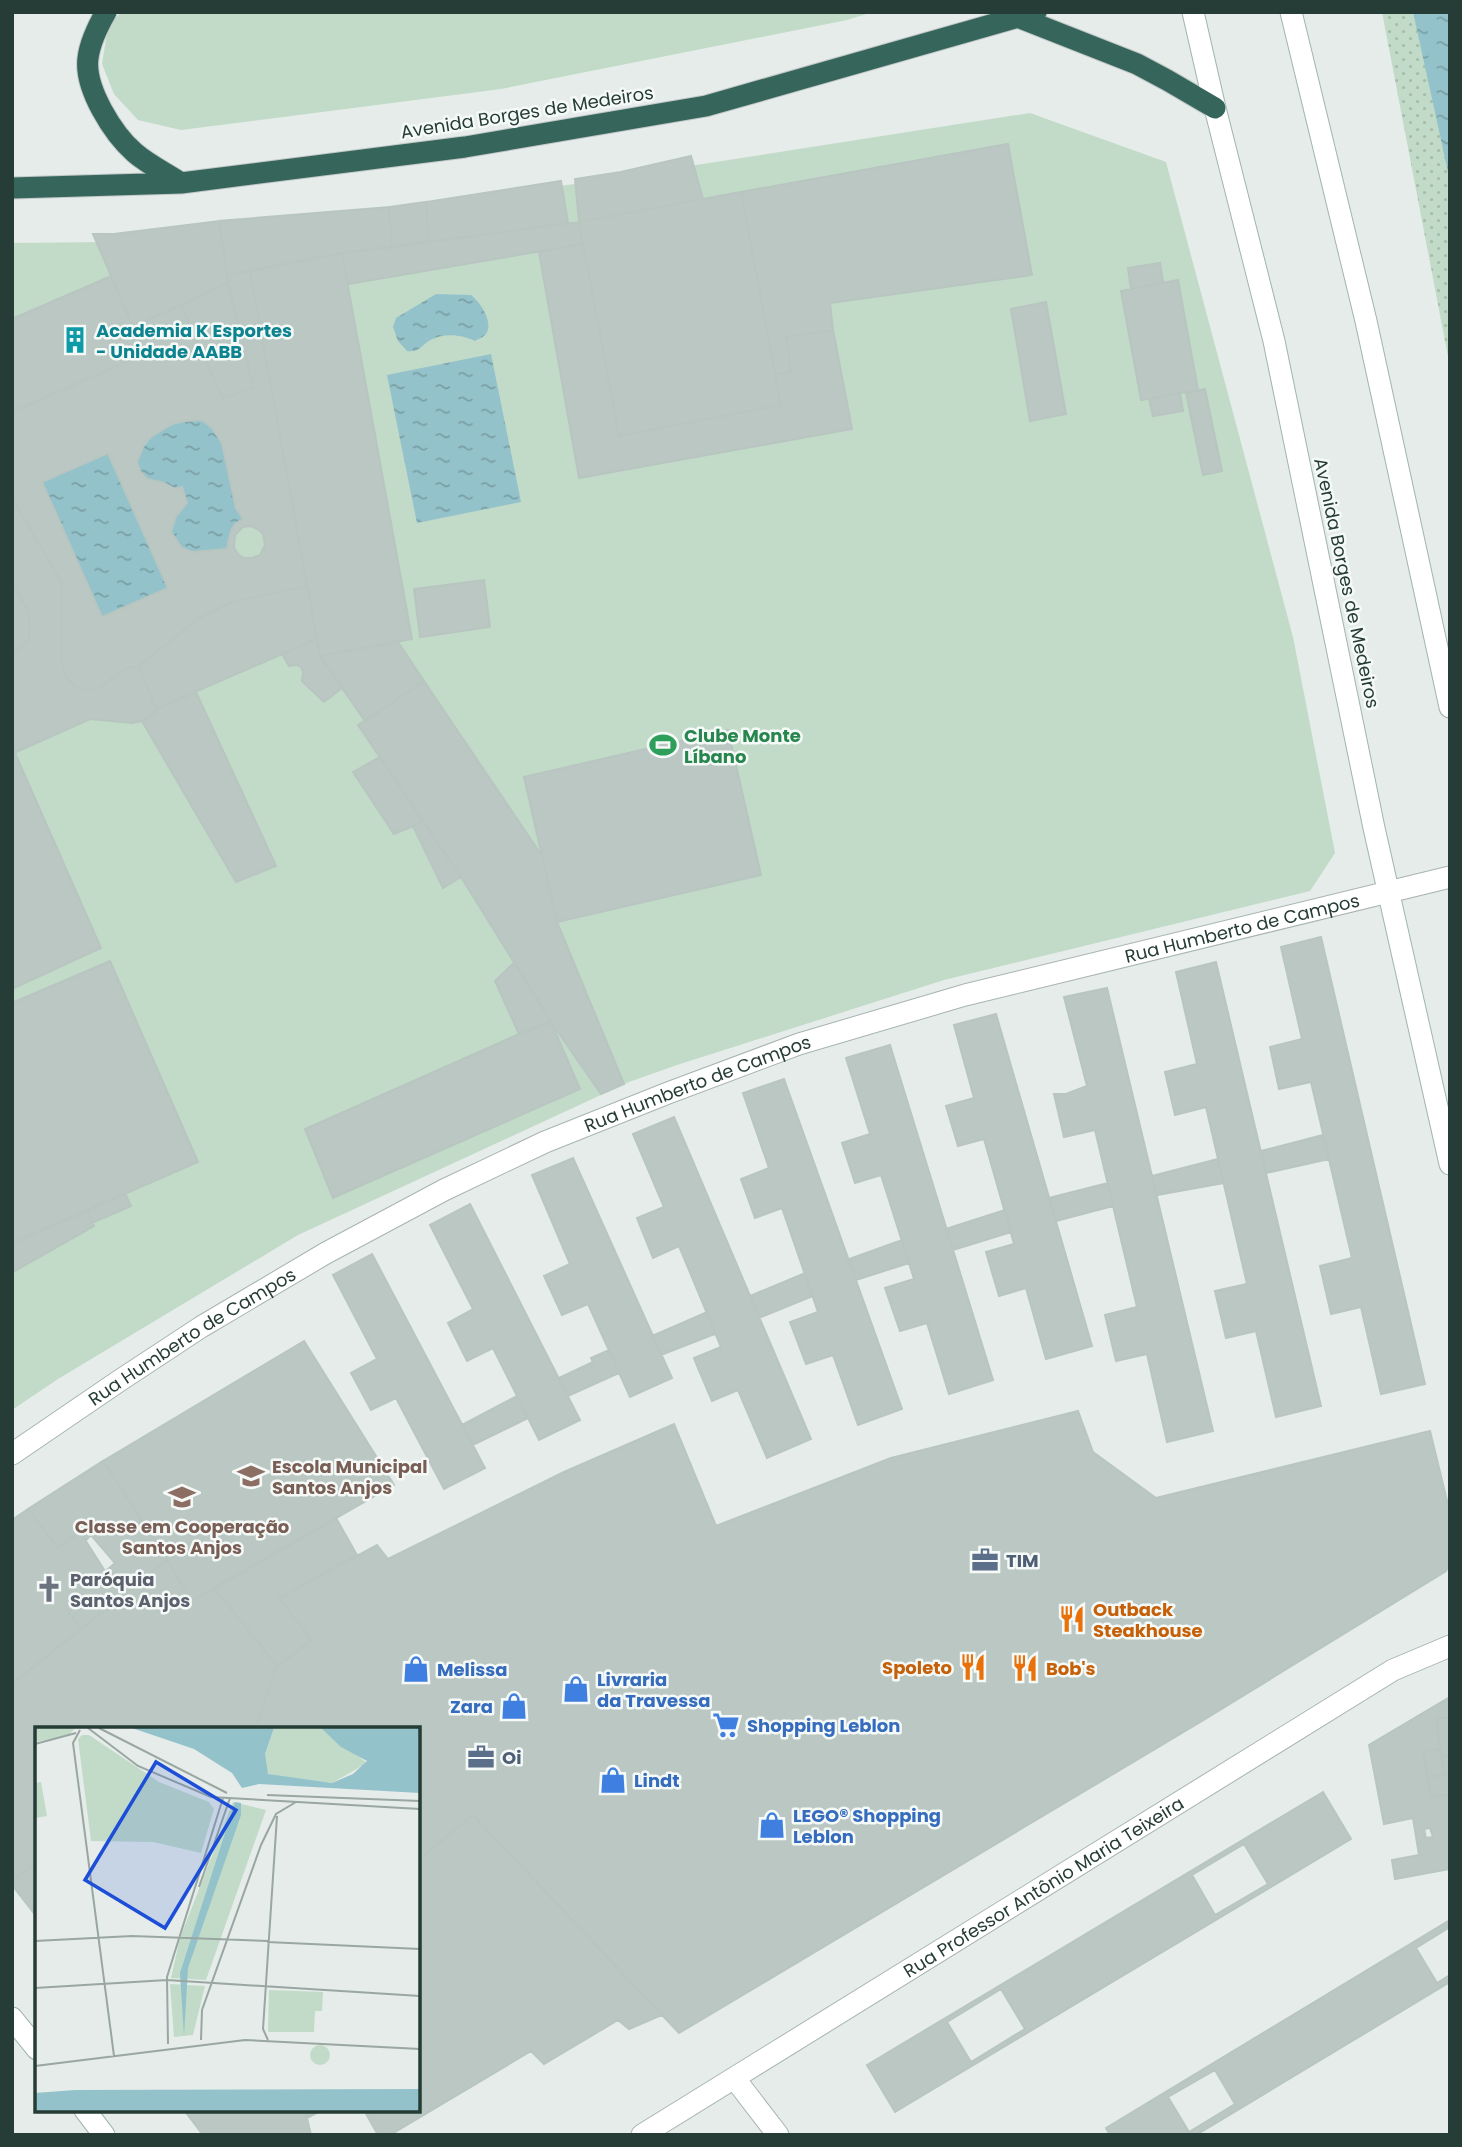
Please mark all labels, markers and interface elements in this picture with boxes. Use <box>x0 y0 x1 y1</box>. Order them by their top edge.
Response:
street label: Avenida Borges de Medeiros <box>399 80 655 144</box>
place label: Academia K Esportes - Unidade AABB <box>96 318 292 364</box>
building icon: Academia K Esportes - Unidade AABB <box>60 325 90 355</box>
street label: Avenida Borges de Medeiros <box>1308 455 1386 711</box>
place label: Clube Monte Líbano <box>684 723 801 769</box>
sports icon: Clube Monte Líbano <box>648 730 678 760</box>
street label: Rua Humberto de Campos <box>1122 887 1362 968</box>
street label: Rua Humberto de Campos <box>580 1029 814 1138</box>
street label: Rua Humberto de Campos <box>83 1261 300 1411</box>
place label: Escola Municipal Santos Anjos <box>272 1454 428 1500</box>
school or university icon: Escola Municipal Santos Anjos <box>236 1461 266 1491</box>
school or university icon: Classe em Cooperação Santos Anjos <box>167 1482 197 1512</box>
place label: Classe em Cooperação Santos Anjos <box>75 1514 289 1560</box>
office icon: TIM <box>970 1545 1000 1575</box>
place label: TIM <box>1006 1548 1038 1573</box>
place label: Paróquia Santos Anjos <box>70 1567 190 1613</box>
church icon: Paróquia Santos Anjos <box>34 1574 64 1604</box>
place label: Outback Steakhouse <box>1093 1597 1203 1643</box>
restaurant icon: Outback Steakhouse <box>1057 1604 1087 1634</box>
restaurant icon: Spoleto <box>958 1652 988 1682</box>
restaurant icon: Bob's <box>1010 1653 1040 1683</box>
shop icon: Melissa <box>401 1654 431 1684</box>
place label: Spoleto <box>882 1655 952 1680</box>
place label: Bob's <box>1046 1656 1096 1681</box>
place label: Melissa <box>437 1657 508 1682</box>
place label: Livraria da Travessa <box>597 1667 711 1713</box>
shop icon: Livraria da Travessa <box>561 1674 591 1704</box>
shop icon: Zara <box>499 1691 529 1721</box>
place label: Zara <box>450 1694 493 1719</box>
supermarket icon: Shopping Leblon <box>711 1710 741 1740</box>
place label: Shopping Leblon <box>747 1713 900 1738</box>
inset map <box>35 1727 420 2112</box>
office icon: Oi <box>466 1742 496 1772</box>
place label: Oi <box>502 1745 521 1770</box>
shop icon: Lindt <box>598 1765 628 1795</box>
place label: Lindt <box>634 1768 680 1793</box>
street label: Rua Professor Antônio Maria Teixeira <box>898 1790 1188 1983</box>
place label: LEGO® Shopping Leblon <box>793 1803 941 1849</box>
shop icon: LEGO® Shopping Leblon <box>757 1810 787 1840</box>

